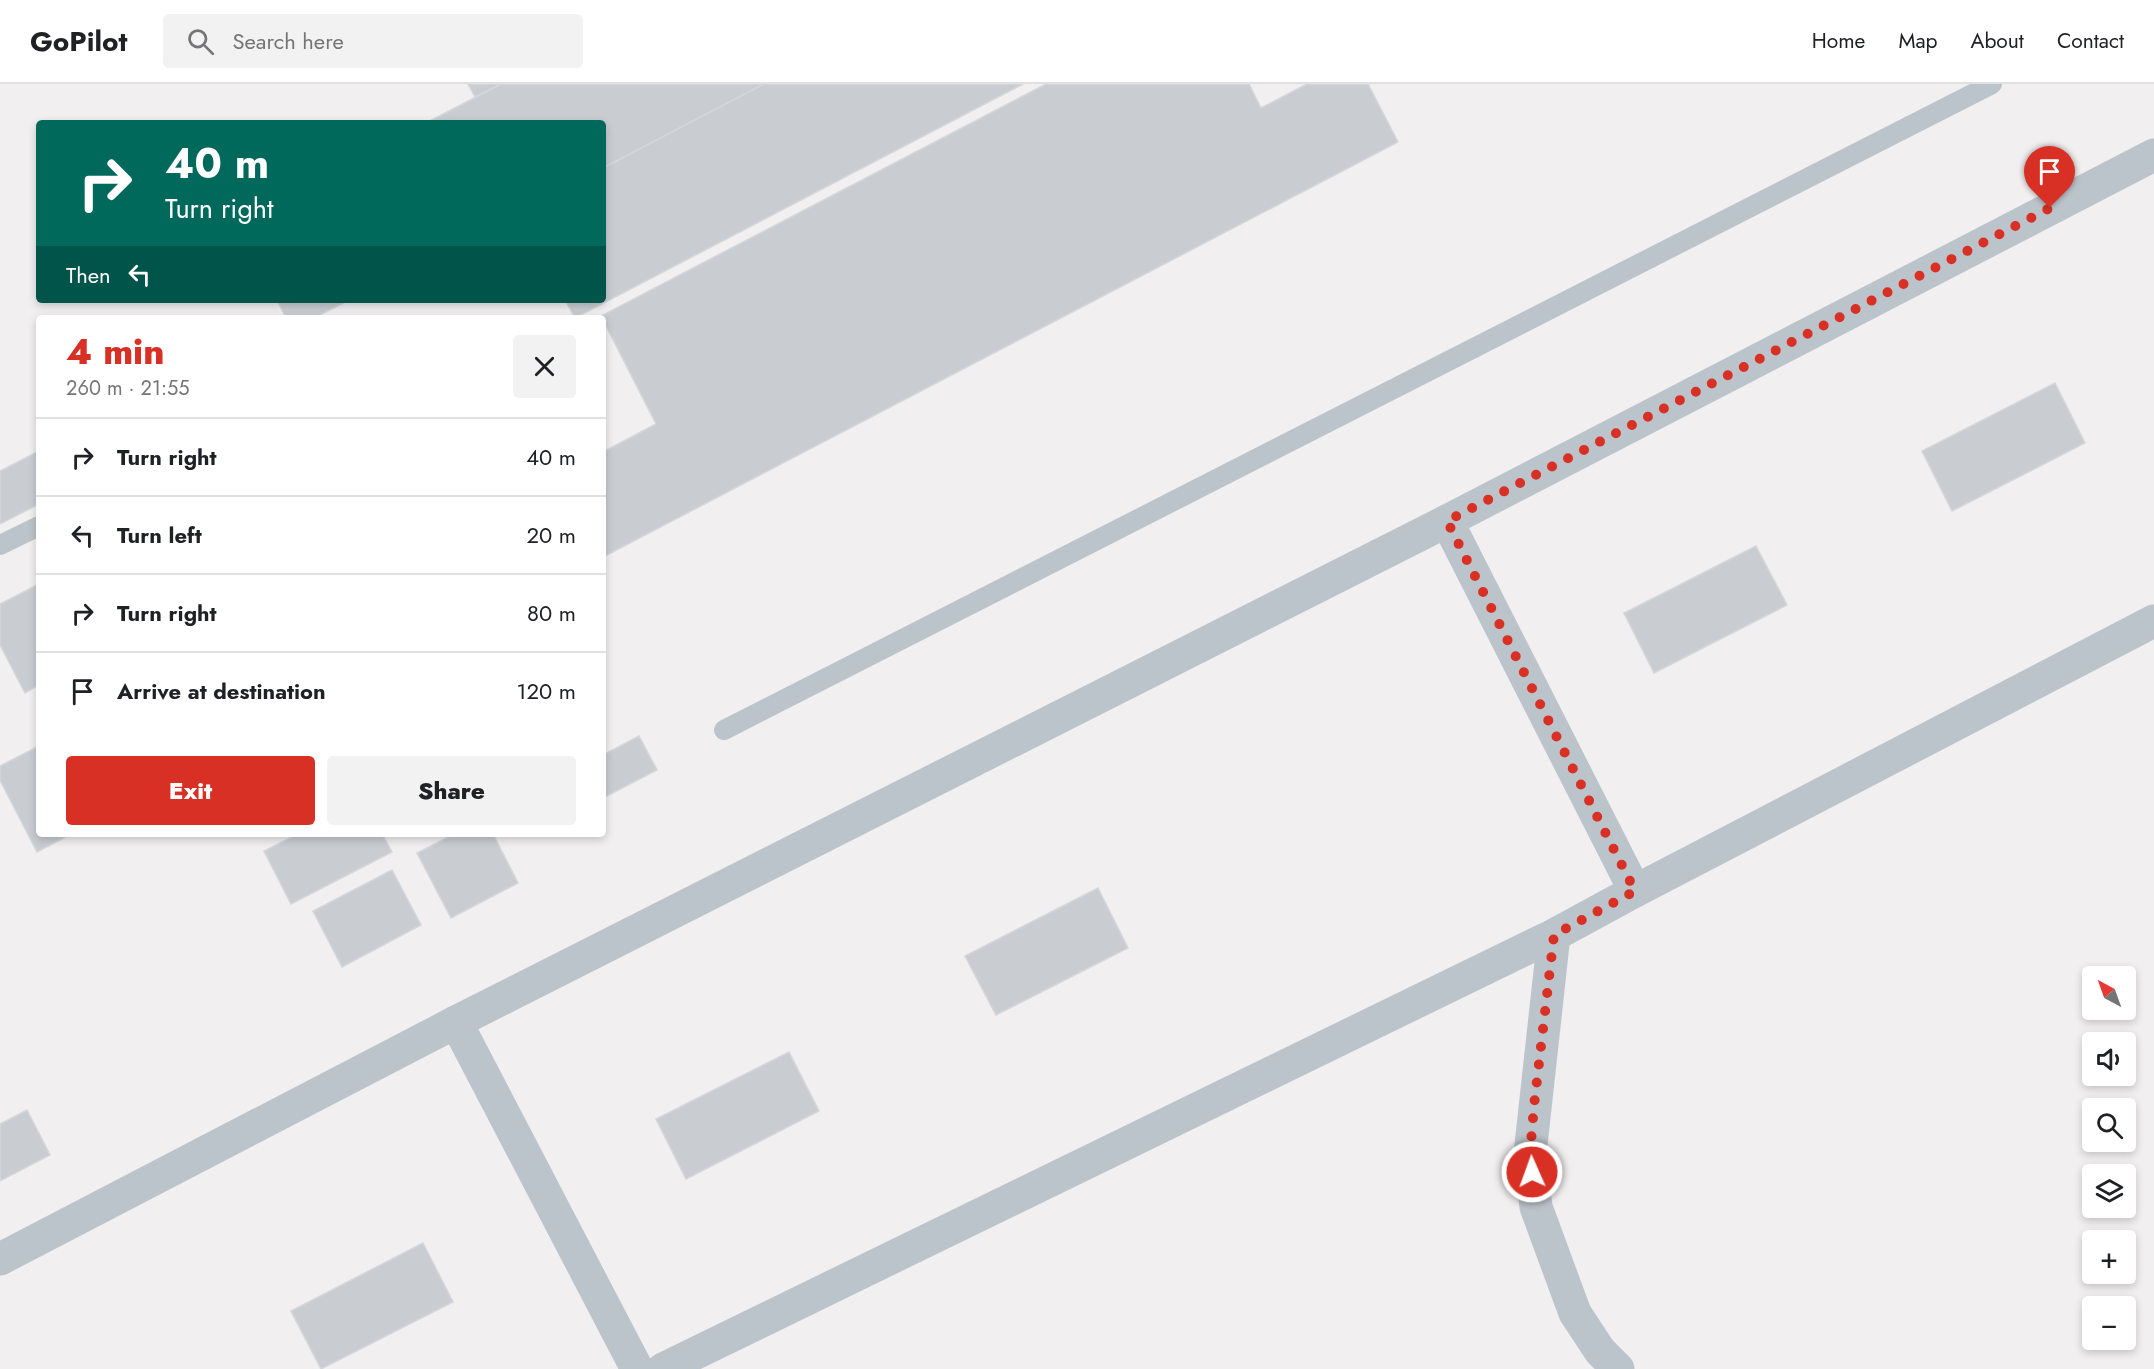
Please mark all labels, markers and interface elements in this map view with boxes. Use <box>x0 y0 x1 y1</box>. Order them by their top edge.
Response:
search box <box>163 14 583 68</box>
text: GoPilot <box>30 21 127 62</box>
icon: search <box>184 25 217 58</box>
text: Search here <box>232 25 344 57</box>
text: Home <box>1812 26 1865 56</box>
text: Map <box>1898 26 1938 56</box>
text: About <box>1971 26 2024 56</box>
text: Contact <box>2057 26 2124 56</box>
text: 40 m <box>165 133 269 194</box>
icon: right <box>66 144 144 222</box>
pin <box>2024 146 2075 208</box>
icon: arrive <box>2033 155 2066 188</box>
text: Turn right <box>165 189 273 228</box>
icon: left <box>123 258 156 291</box>
text: Then <box>66 259 111 291</box>
text: 4 min <box>66 325 164 377</box>
button: close <box>513 335 576 398</box>
text: 260 m · 21:55 <box>66 374 189 403</box>
icon: right <box>66 441 99 474</box>
text: Turn right <box>117 441 217 473</box>
text: 40 m <box>526 441 576 473</box>
icon: left <box>66 519 99 552</box>
text: Turn left <box>117 519 202 551</box>
text: 20 m <box>527 519 576 551</box>
icon: right <box>66 597 99 630</box>
text: Turn right <box>117 597 217 629</box>
text: 80 m <box>527 597 576 629</box>
icon: arrive <box>66 675 99 708</box>
text: Arrive at destination <box>117 675 326 707</box>
text: 120 m <box>517 675 576 707</box>
button: Exit <box>66 756 315 825</box>
button: Share <box>327 756 576 825</box>
north arrow <box>2082 966 2136 1020</box>
map controls <box>2082 966 2136 1350</box>
button: sound <box>2082 1032 2136 1086</box>
button: search <box>2082 1098 2136 1152</box>
position arrow <box>1500 1140 1564 1204</box>
button: layers <box>2082 1164 2136 1218</box>
button: + <box>2082 1230 2136 1284</box>
button: − <box>2082 1296 2136 1350</box>

